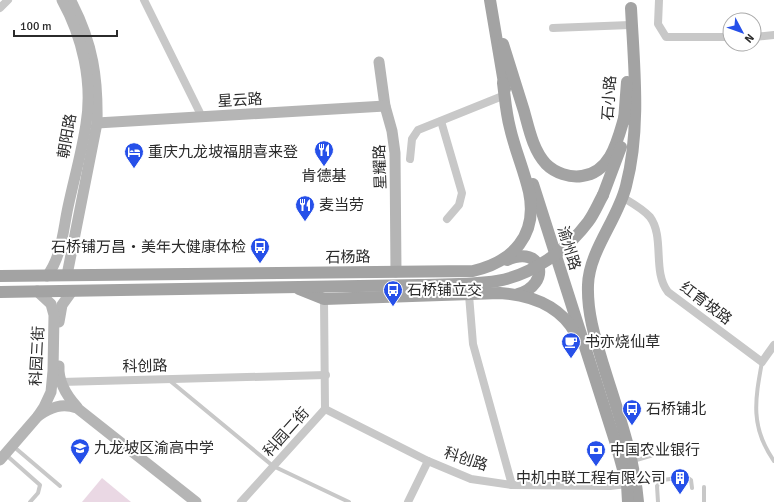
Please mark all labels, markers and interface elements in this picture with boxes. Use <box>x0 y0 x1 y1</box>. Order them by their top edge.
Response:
scale bar <box>14 12 117 38</box>
north arrow <box>722 12 762 52</box>
text: 100 m <box>20 19 52 34</box>
text: N <box>742 31 757 45</box>
street label: 石小路 <box>598 75 620 121</box>
street label: 星云路 <box>217 90 263 110</box>
street label: 朝阳路 <box>54 112 80 160</box>
restaurant icon: 肯德基 <box>313 139 335 167</box>
hotel icon: 重庆九龙坡福朋喜来登 <box>123 141 145 169</box>
place label: 重庆九龙坡福朋喜来登 <box>148 143 298 161</box>
street label: 星耀路 <box>370 144 390 190</box>
place label: 肯德基 <box>301 167 347 185</box>
restaurant icon: 麦当劳 <box>294 194 316 222</box>
place label: 麦当劳 <box>319 196 364 214</box>
street label: 渝州路 <box>554 224 584 272</box>
bus stop icon: 石桥铺万昌‧美年大健康体检 <box>249 236 271 264</box>
place label: 石桥铺万昌‧美年大健康体检 <box>51 238 246 256</box>
street label: 石杨路 <box>325 248 371 266</box>
street label: 红育坡路 <box>677 278 735 328</box>
bus stop icon: 石桥铺立交 <box>382 279 404 307</box>
place label: 石桥铺立交 <box>407 281 482 299</box>
street label: 科园三街 <box>26 326 48 386</box>
cafe icon: 书亦烧仙草 <box>560 331 582 359</box>
place label: 书亦烧仙草 <box>585 333 660 351</box>
street label: 科创路 <box>122 357 168 375</box>
bus stop icon: 石桥铺北 <box>621 398 643 426</box>
place label: 石桥铺北 <box>646 400 706 418</box>
street label: 科园二街 <box>259 404 313 460</box>
school or university icon: 九龙坡区渝高中学 <box>69 437 91 465</box>
place label: 九龙坡区渝高中学 <box>94 439 214 457</box>
bank icon: 中国农业银行 <box>585 439 607 467</box>
place label: 中国农业银行 <box>610 441 700 459</box>
street label: 科创路 <box>442 443 490 475</box>
building icon: 中机中联工程有限公司 <box>669 467 691 495</box>
place label: 中机中联工程有限公司 <box>516 469 666 487</box>

